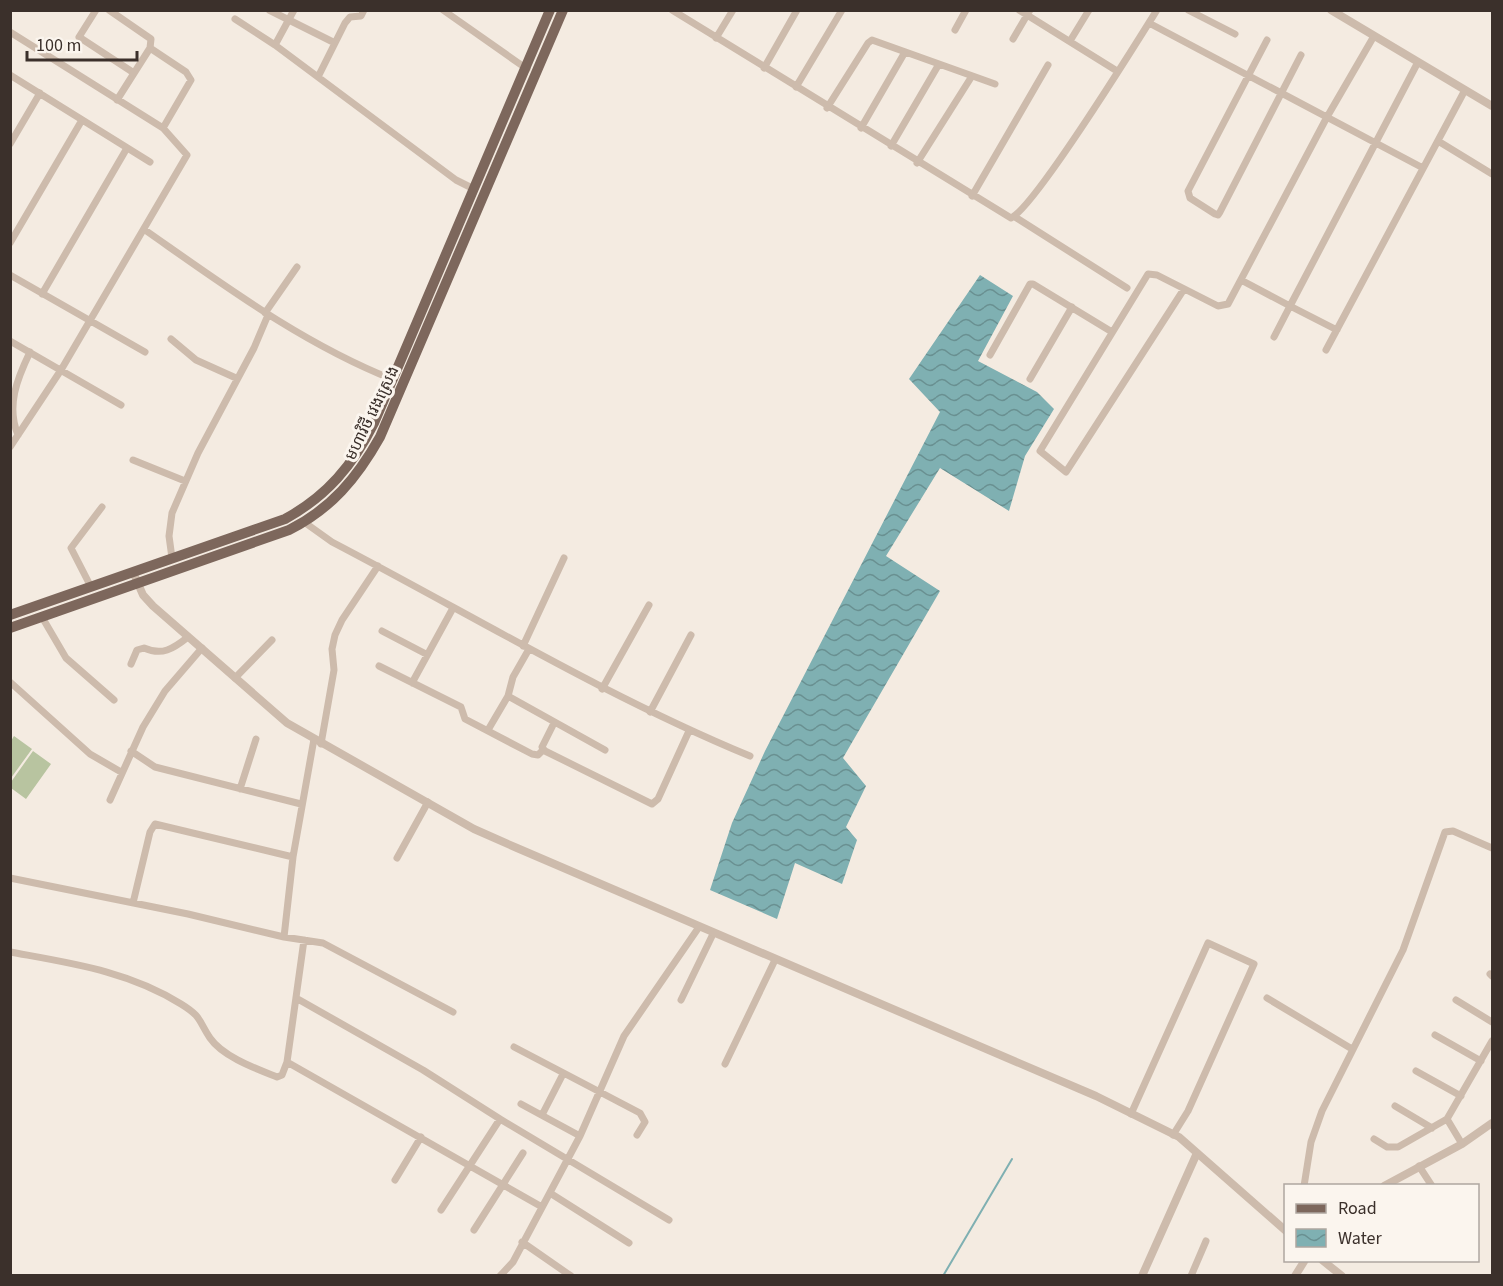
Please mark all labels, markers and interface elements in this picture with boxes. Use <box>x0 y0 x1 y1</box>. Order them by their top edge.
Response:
scale bar <box>27 24 136 62</box>
text: 100 m <box>36 33 81 58</box>
street label: មហាវិថី វេងស្រេង <box>339 362 404 464</box>
legend <box>1284 1184 1479 1262</box>
text: Road <box>1338 1196 1377 1221</box>
text: Water <box>1338 1226 1382 1251</box>

